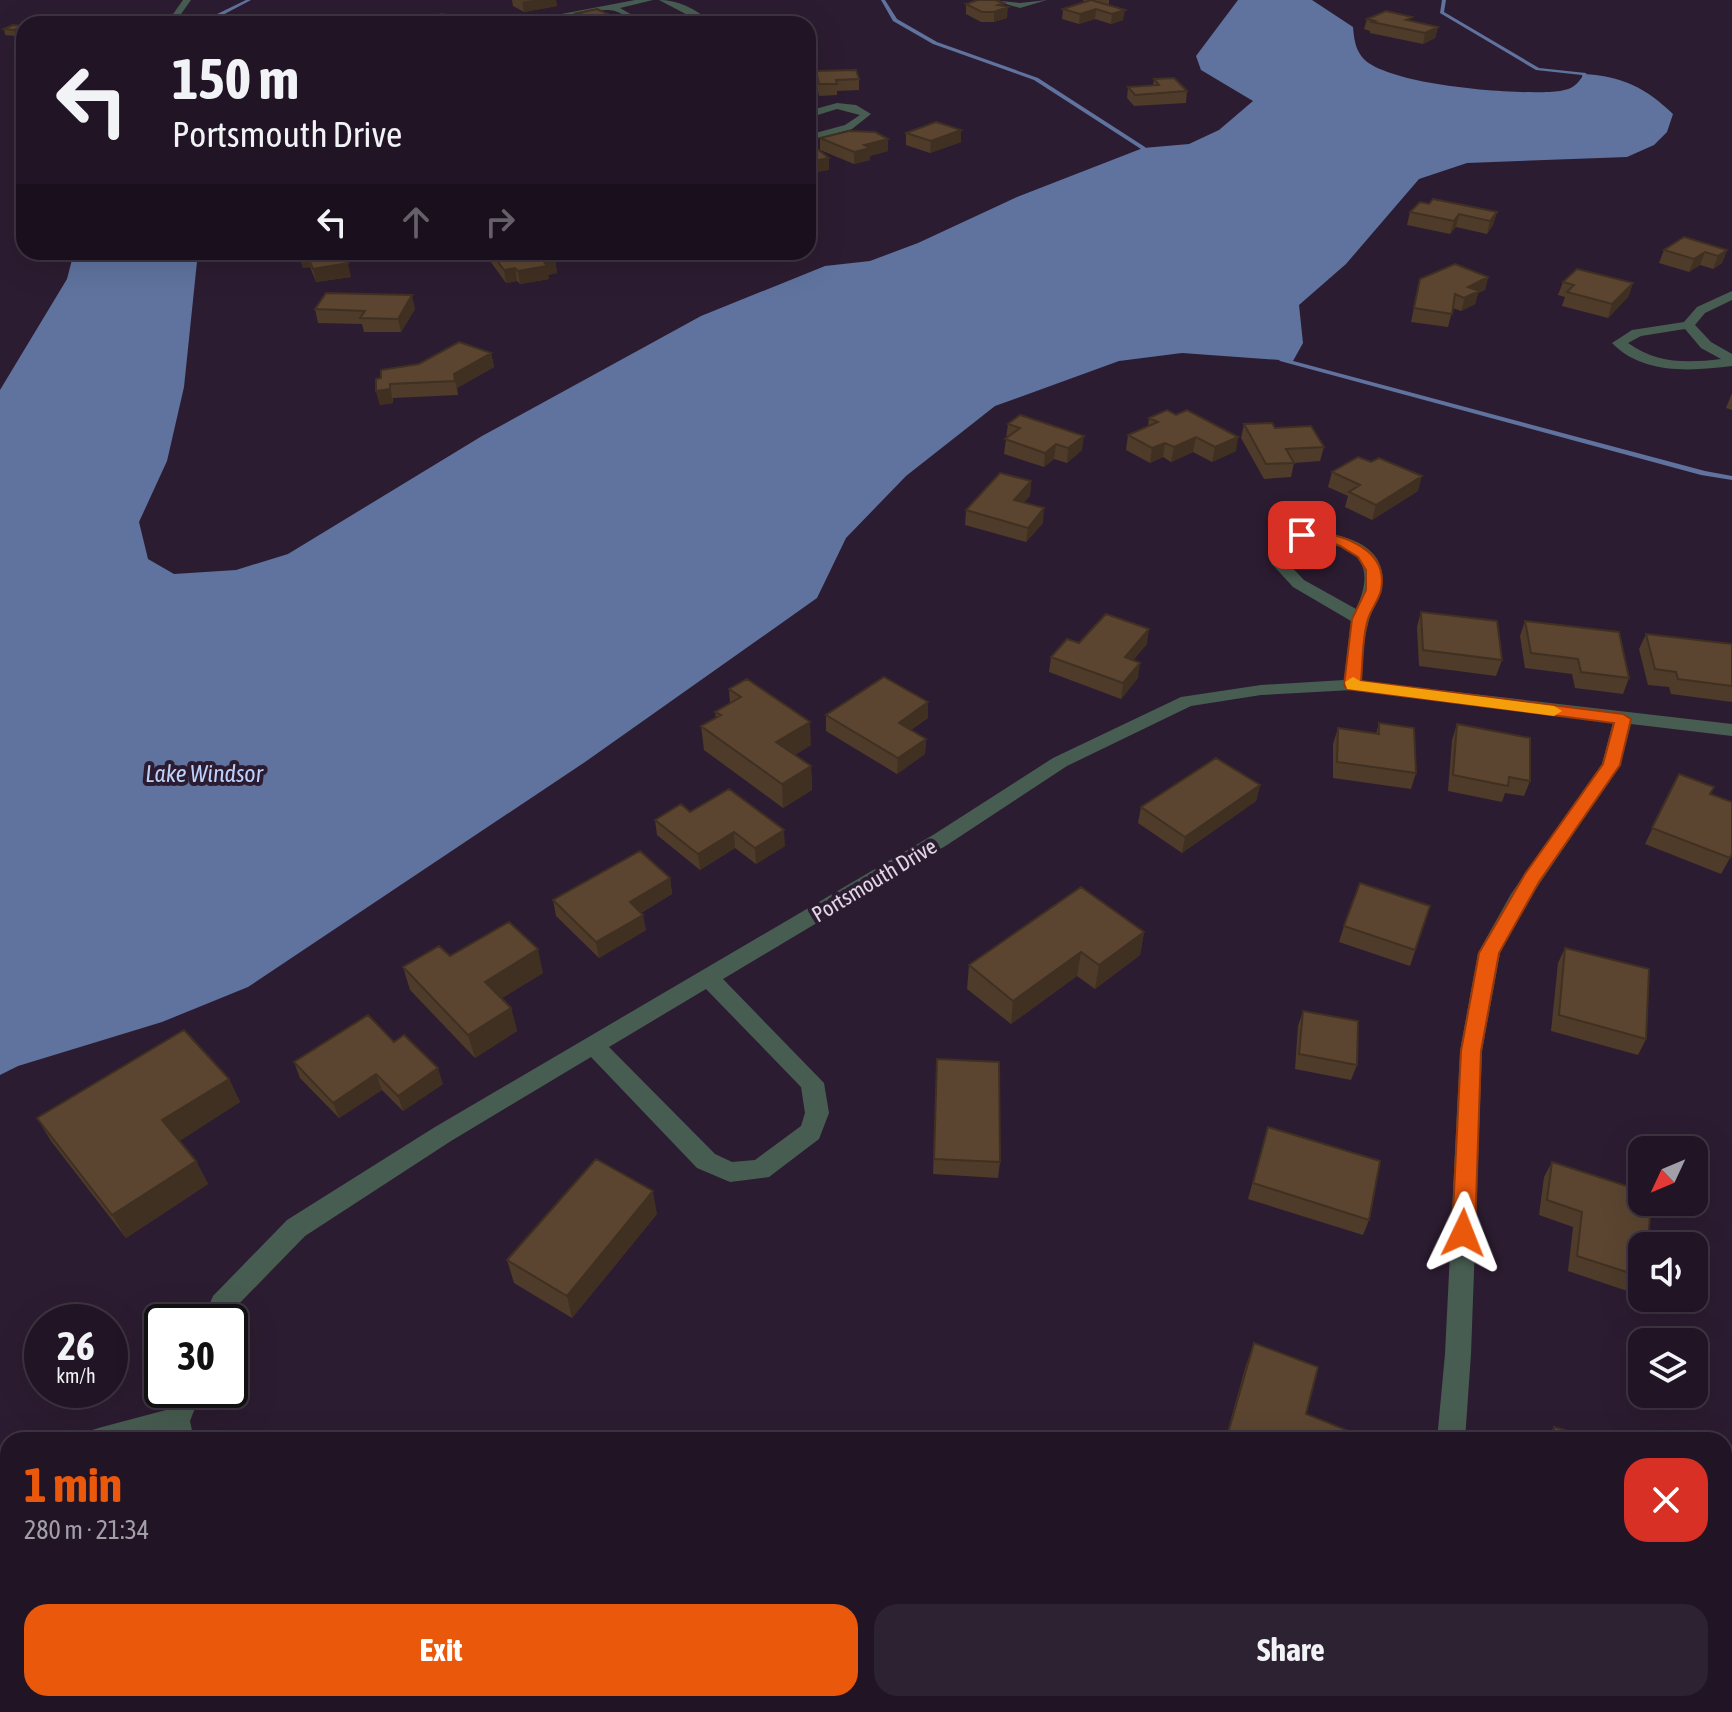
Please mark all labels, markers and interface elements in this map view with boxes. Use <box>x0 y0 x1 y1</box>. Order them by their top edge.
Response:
text: 150 m <box>172 47 299 111</box>
icon: left <box>40 48 144 152</box>
text: Portsmouth Drive <box>172 113 402 155</box>
icon: left <box>310 200 354 244</box>
icon: ahead <box>394 200 438 244</box>
icon: right <box>478 200 522 244</box>
pin <box>1268 501 1336 569</box>
icon: arrive <box>1280 513 1324 557</box>
water label: Lake Windsor <box>145 760 264 787</box>
street label: Portsmouth Drive <box>807 833 941 927</box>
north arrow <box>1628 1136 1708 1216</box>
map controls <box>1628 1136 1708 1408</box>
position arrow <box>1421 1191 1505 1275</box>
button: sound <box>1628 1232 1708 1312</box>
speed limit sign: 30 <box>144 1304 248 1408</box>
text: 26 <box>57 1323 95 1368</box>
button: layers <box>1628 1328 1708 1408</box>
text: km/h <box>56 1364 96 1387</box>
text: 1 min <box>24 1457 122 1512</box>
button: close <box>1624 1458 1708 1542</box>
text: 280 m · 21:34 <box>24 1515 149 1545</box>
button: Exit <box>24 1604 858 1696</box>
button: Share <box>874 1604 1708 1696</box>

